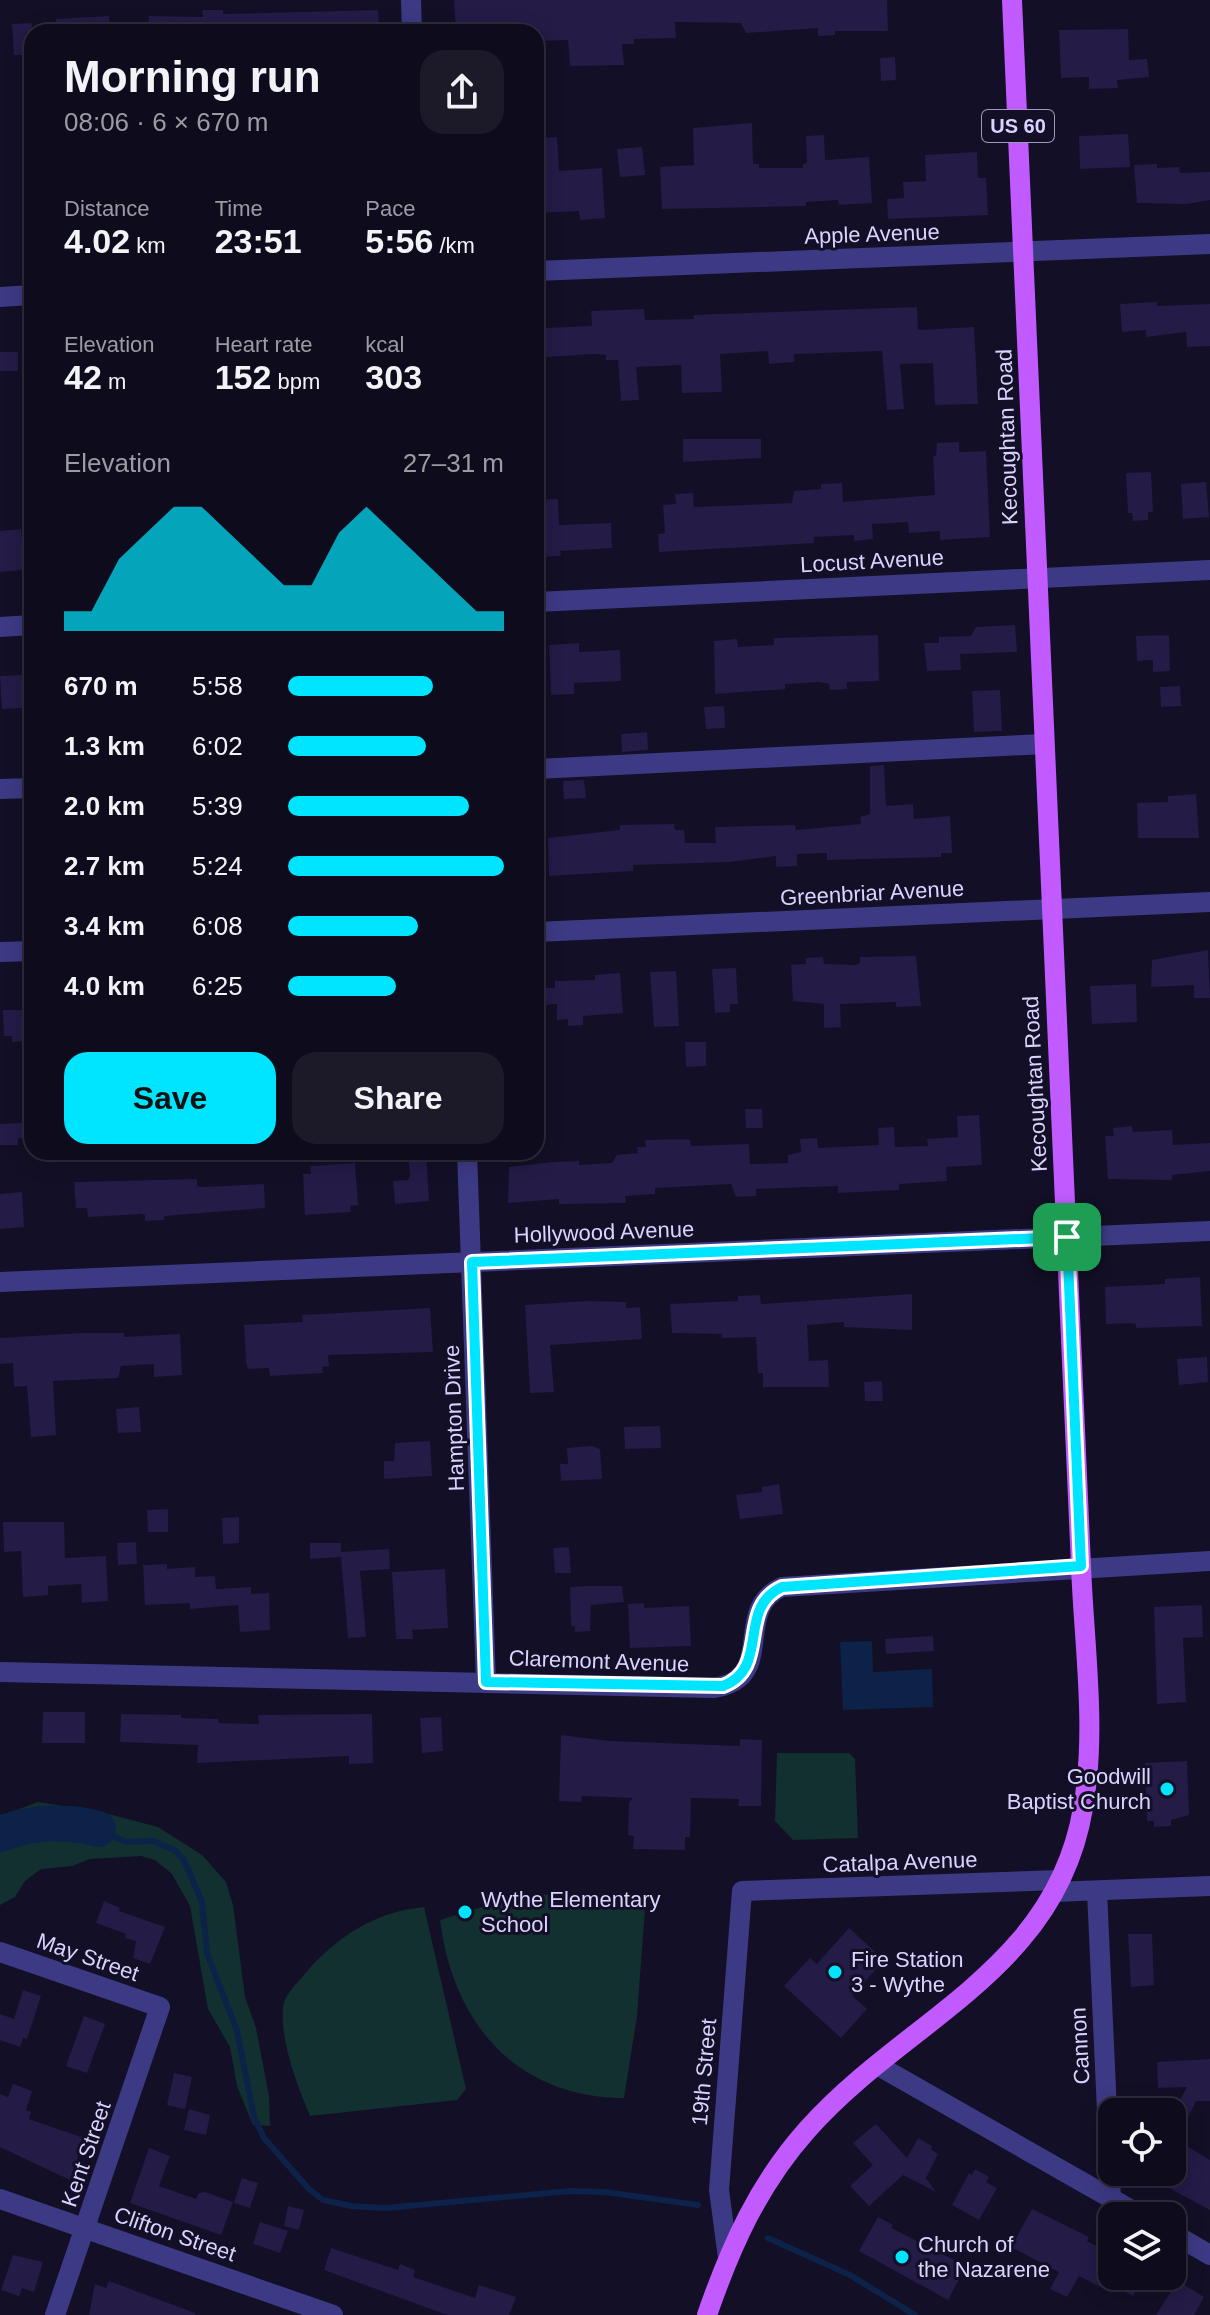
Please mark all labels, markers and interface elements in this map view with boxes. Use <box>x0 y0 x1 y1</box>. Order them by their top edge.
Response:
button: share <box>420 50 504 134</box>
text: Morning run <box>64 52 321 101</box>
text: 08:06 · 6 × 670 m <box>64 107 269 137</box>
road number: US 60 <box>982 110 1054 142</box>
text: Distance <box>64 196 150 221</box>
text: Time <box>215 196 263 221</box>
text: Pace <box>365 196 415 221</box>
street label: Apple Avenue <box>804 219 940 249</box>
text: 4.02 <box>64 222 130 260</box>
text: 23:51 <box>215 222 302 260</box>
text: 5:56 <box>365 222 433 260</box>
text: km <box>130 233 166 258</box>
text: /km <box>433 233 475 258</box>
text: Elevation <box>64 332 155 357</box>
text: Heart rate <box>215 332 312 357</box>
text: kcal <box>365 332 404 357</box>
street label: Kecoughtan Road <box>991 349 1023 525</box>
text: 42 <box>64 358 102 396</box>
text: 152 <box>215 358 271 396</box>
text: 303 <box>365 358 422 396</box>
text: m <box>102 369 126 394</box>
text: bpm <box>271 369 320 394</box>
text: Elevation <box>64 448 171 478</box>
text: 27–31 m <box>403 448 504 478</box>
street label: Locust Avenue <box>799 545 945 577</box>
text: 670 m <box>64 671 138 701</box>
text: 5:58 <box>192 671 243 701</box>
text: 1.3 km <box>64 731 145 761</box>
text: 6:02 <box>192 731 243 761</box>
text: 2.0 km <box>64 791 145 821</box>
text: 5:39 <box>192 791 243 821</box>
text: 2.7 km <box>64 851 145 881</box>
text: 5:24 <box>192 851 243 881</box>
street label: Greenbriar Avenue <box>779 876 965 910</box>
text: 3.4 km <box>64 911 145 941</box>
text: 6:08 <box>192 911 243 941</box>
text: 4.0 km <box>64 971 145 1001</box>
text: 6:25 <box>192 971 243 1001</box>
street label: Kecoughtan Road <box>1018 995 1052 1173</box>
button: Save <box>64 1052 276 1144</box>
button: Share <box>292 1052 504 1144</box>
pin <box>1033 1203 1101 1271</box>
icon: arrive <box>1045 1215 1089 1259</box>
street label: Hollywood Avenue <box>513 1216 695 1248</box>
street label: Hampton Drive <box>439 1344 469 1492</box>
street label: Claremont Avenue <box>508 1645 690 1677</box>
place label: Goodwill Baptist Church <box>1007 1764 1151 1814</box>
marker: Goodwill Baptist Church <box>1158 1780 1176 1798</box>
street label: Catalpa Avenue <box>822 1847 978 1877</box>
place label: Wythe Elementary School <box>481 1887 661 1937</box>
marker: Wythe Elementary School <box>456 1903 474 1921</box>
street label: May Street <box>34 1928 142 1986</box>
place label: Fire Station 3 - Wythe <box>851 1947 964 1997</box>
marker: Fire Station 3 - Wythe <box>826 1963 844 1981</box>
street label: Cannon <box>1066 2007 1094 2085</box>
street label: 19th Street <box>687 2017 721 2127</box>
street label: Kent Street <box>56 2098 116 2210</box>
map controls <box>1098 2098 1186 2290</box>
button: locate <box>1098 2098 1186 2186</box>
street label: Clifton Street <box>111 2201 239 2267</box>
button: layers <box>1098 2202 1186 2290</box>
place label: Church of the Nazarene <box>918 2232 1050 2282</box>
marker: Church of the Nazarene <box>893 2248 911 2266</box>

